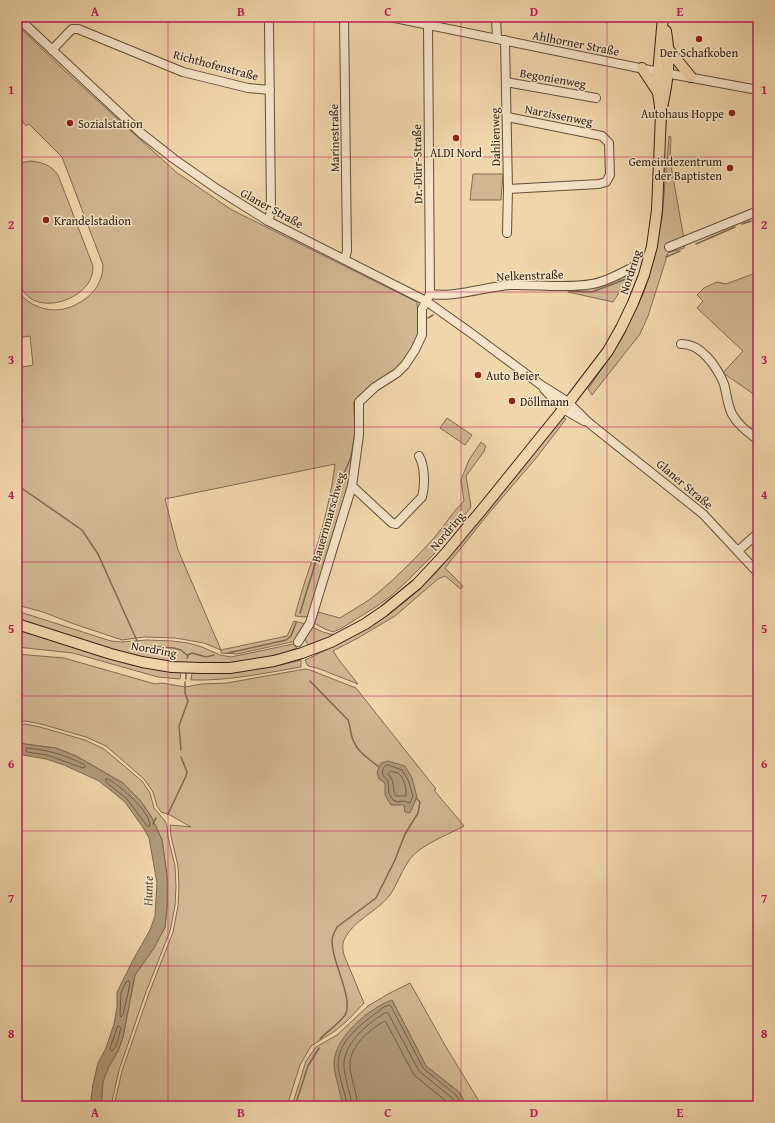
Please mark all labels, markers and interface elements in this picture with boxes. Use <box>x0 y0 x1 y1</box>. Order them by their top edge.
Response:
text: A <box>91 2 100 21</box>
text: B <box>237 2 245 21</box>
text: C <box>384 2 392 21</box>
text: D <box>530 2 538 21</box>
text: E <box>677 2 684 21</box>
street label: Ahlhorner Straße <box>531 26 621 60</box>
marker: Der Schafkoben <box>694 34 704 44</box>
place label: Der Schafkoben <box>660 44 738 61</box>
street label: Richthofenstraße <box>171 45 261 85</box>
street label: Begonienweg <box>519 64 587 92</box>
text: 1 <box>8 80 14 99</box>
text: 1 <box>761 80 767 99</box>
street label: Narzissenweg <box>524 100 594 130</box>
street label: Marinestraße <box>325 103 343 172</box>
place label: Autohaus Hoppe <box>641 105 724 122</box>
street label: Dahlienweg <box>486 107 504 166</box>
marker: Autohaus Hoppe <box>727 108 737 118</box>
place label: Sozialstation <box>78 115 143 132</box>
marker: Sozialstation <box>65 118 75 128</box>
street label: Dr.-Dürr-Straße <box>408 124 426 204</box>
marker: ALDI Nord <box>451 133 461 143</box>
place label: ALDI Nord <box>430 144 483 161</box>
place label: Gemeindezentrum der Baptisten <box>629 153 722 184</box>
marker: Gemeindezentrum der Baptisten <box>725 163 735 173</box>
street label: Glaner Straße <box>238 184 307 232</box>
place label: Krandelstadion <box>54 212 131 229</box>
text: 2 <box>8 215 15 234</box>
marker: Krandelstadion <box>41 215 51 225</box>
text: 2 <box>761 215 768 234</box>
street label: Nordring <box>615 247 645 297</box>
street label: Nelkenstraße <box>496 265 564 285</box>
text: 3 <box>8 350 14 369</box>
text: 3 <box>761 350 767 369</box>
place label: Auto Beier <box>486 367 539 384</box>
marker: Auto Beier <box>473 370 483 380</box>
place label: Döllmann <box>520 393 569 410</box>
marker: Döllmann <box>507 396 517 406</box>
street label: Glaner Straße <box>653 455 717 513</box>
street label: Bauernmarschweg <box>307 470 349 564</box>
text: 4 <box>8 485 15 504</box>
text: 4 <box>761 485 768 504</box>
street label: Nordring <box>426 508 468 554</box>
text: 5 <box>8 619 15 638</box>
text: 5 <box>761 619 768 638</box>
street label: Nordring <box>130 637 178 661</box>
text: 6 <box>8 754 15 773</box>
text: 6 <box>761 754 768 773</box>
water label: Hunte <box>138 876 158 907</box>
text: 7 <box>8 889 15 908</box>
text: 7 <box>761 889 768 908</box>
text: 8 <box>8 1024 15 1043</box>
text: 8 <box>761 1024 768 1043</box>
text: A <box>91 1103 100 1122</box>
text: B <box>237 1103 245 1122</box>
text: C <box>384 1103 392 1122</box>
text: D <box>530 1103 538 1122</box>
text: E <box>677 1103 684 1122</box>

